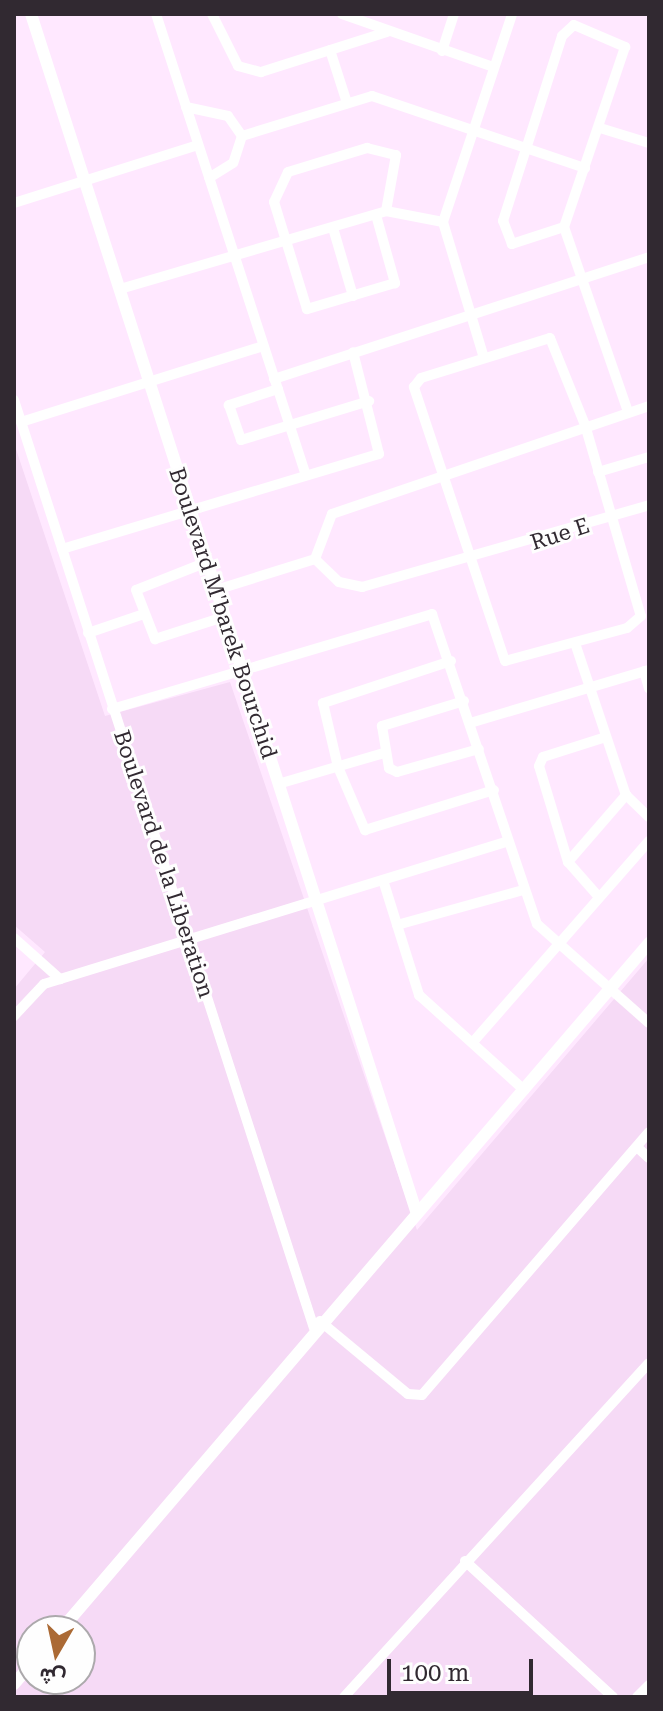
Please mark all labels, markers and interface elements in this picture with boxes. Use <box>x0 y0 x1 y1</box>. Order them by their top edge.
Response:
street label: Boulevard M'barek Bourchid <box>163 464 283 762</box>
street label: Rue E <box>527 512 593 556</box>
street label: Boulevard de la Liberation <box>108 727 220 1001</box>
north arrow <box>16 1615 96 1695</box>
scale bar <box>391 1643 537 1693</box>
text: 100 m <box>401 1659 469 1687</box>
text: ش <box>37 1663 67 1692</box>

